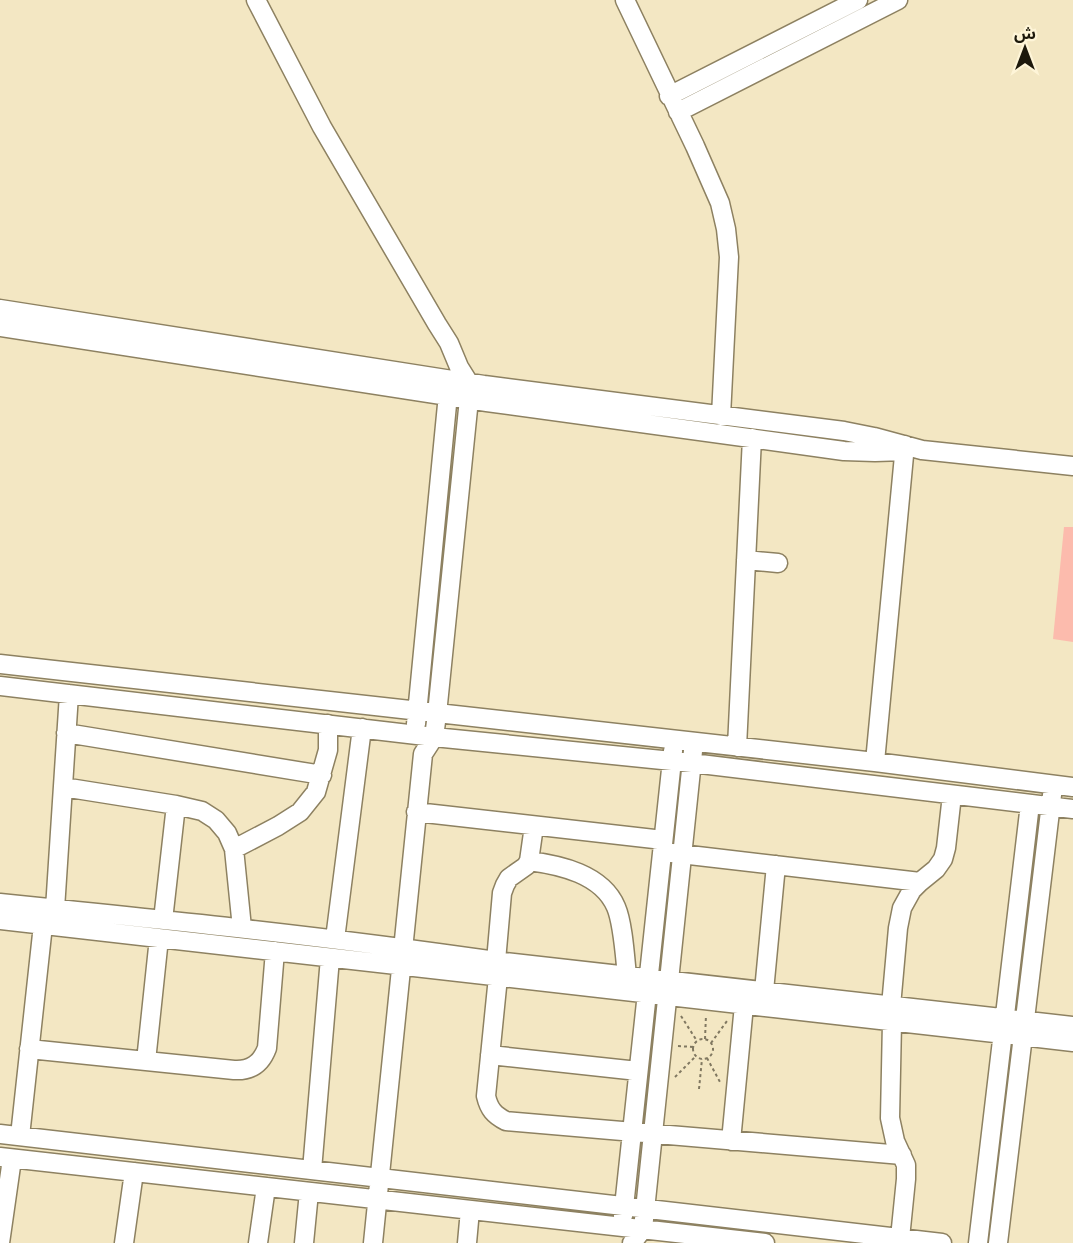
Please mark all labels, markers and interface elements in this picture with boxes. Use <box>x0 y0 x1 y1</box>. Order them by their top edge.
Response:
north arrow <box>995 18 1055 78</box>
text: ش <box>1014 24 1036 43</box>

